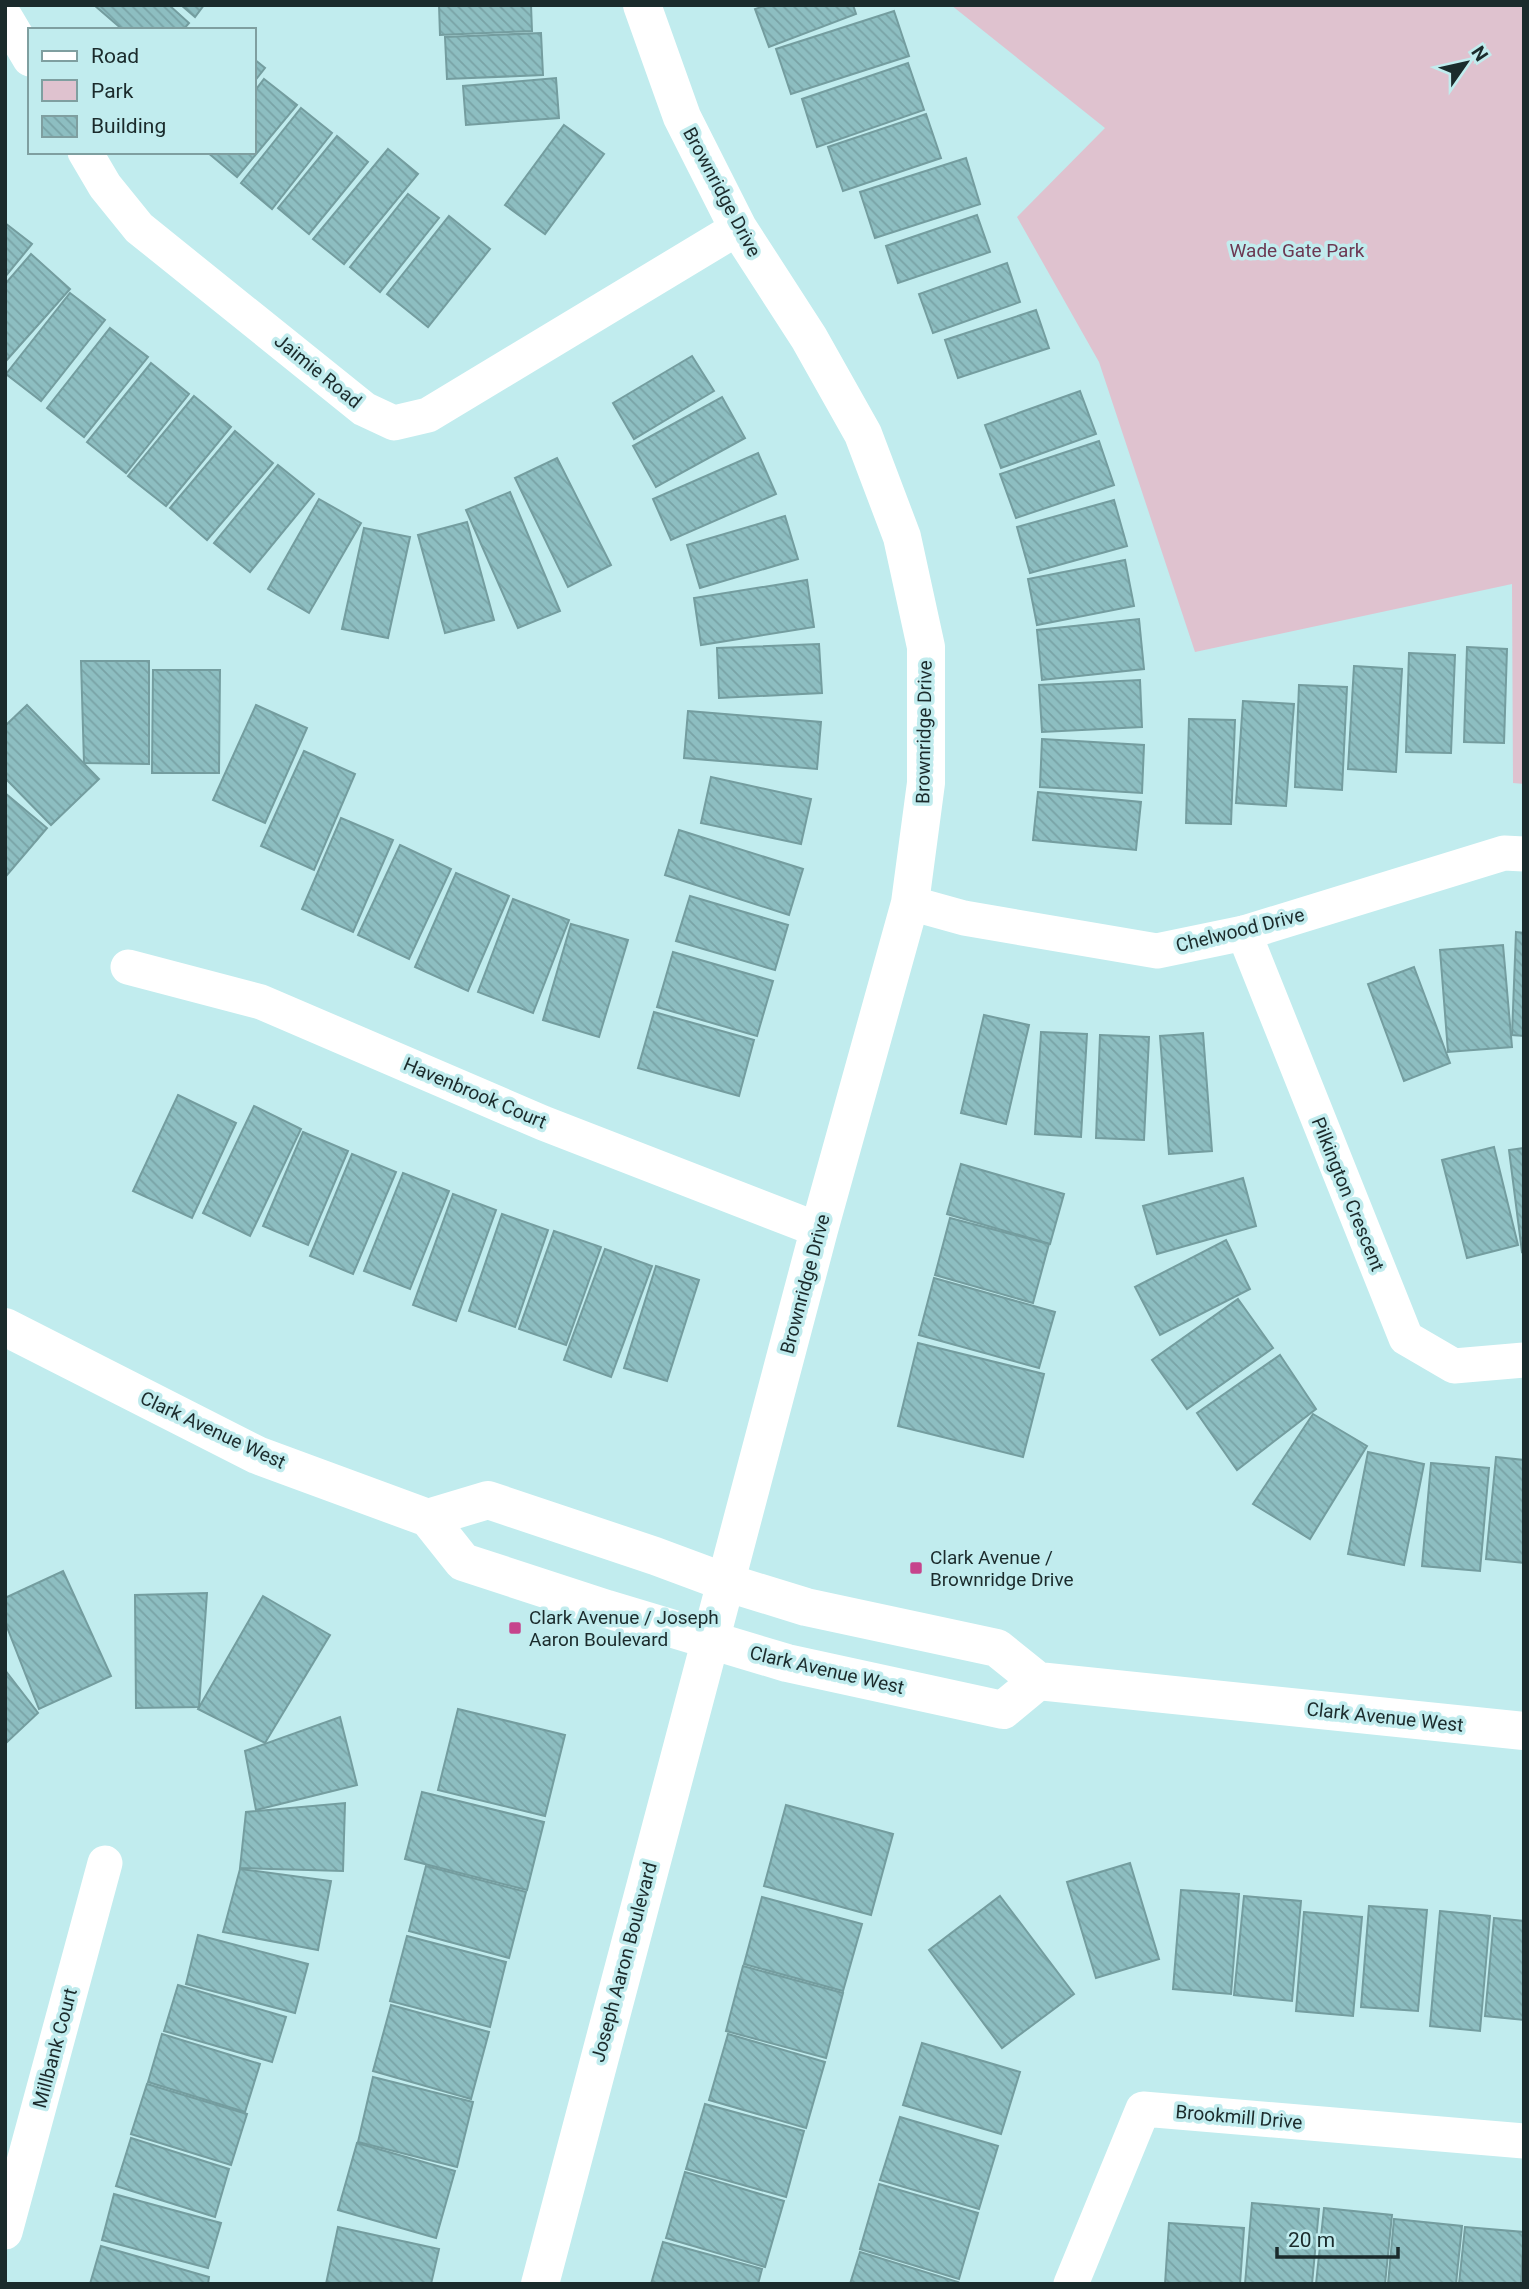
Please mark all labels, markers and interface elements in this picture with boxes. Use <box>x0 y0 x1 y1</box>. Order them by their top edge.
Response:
legend <box>28 28 256 154</box>
north arrow <box>1431 28 1501 98</box>
text: N <box>1466 42 1493 66</box>
text: Road <box>91 44 139 68</box>
text: Park <box>91 79 134 103</box>
text: Building <box>91 114 166 138</box>
street label: Brownridge Drive <box>678 123 766 261</box>
park label: Wade Gate Park <box>1230 239 1365 262</box>
street label: Jaimie Road <box>270 329 366 413</box>
street label: Brownridge Drive <box>911 660 937 804</box>
street label: Chelwood Drive <box>1173 903 1307 957</box>
street label: Havenbrook Court <box>400 1052 550 1134</box>
street label: Pilkington Crescent <box>1307 1114 1389 1274</box>
street label: Brownridge Drive <box>775 1212 835 1356</box>
street label: Clark Avenue West <box>137 1386 289 1474</box>
place label: Clark Avenue / Brownridge Drive <box>930 1546 1074 1591</box>
marker: Clark Avenue / Brownridge Drive <box>908 1560 924 1576</box>
place label: Clark Avenue / Joseph Aaron Boulevard <box>529 1606 719 1651</box>
marker: Clark Avenue / Joseph Aaron Boulevard <box>507 1620 523 1636</box>
street label: Clark Avenue West <box>748 1641 906 1699</box>
street label: Clark Avenue West <box>1305 1697 1465 1737</box>
street label: Joseph Aaron Boulevard <box>586 1859 662 2065</box>
street label: Millbank Court <box>28 1986 82 2110</box>
street label: Brookmill Drive <box>1175 2100 1303 2134</box>
scale bar <box>1277 2216 1398 2260</box>
text: 20 m <box>1288 2228 1335 2252</box>

